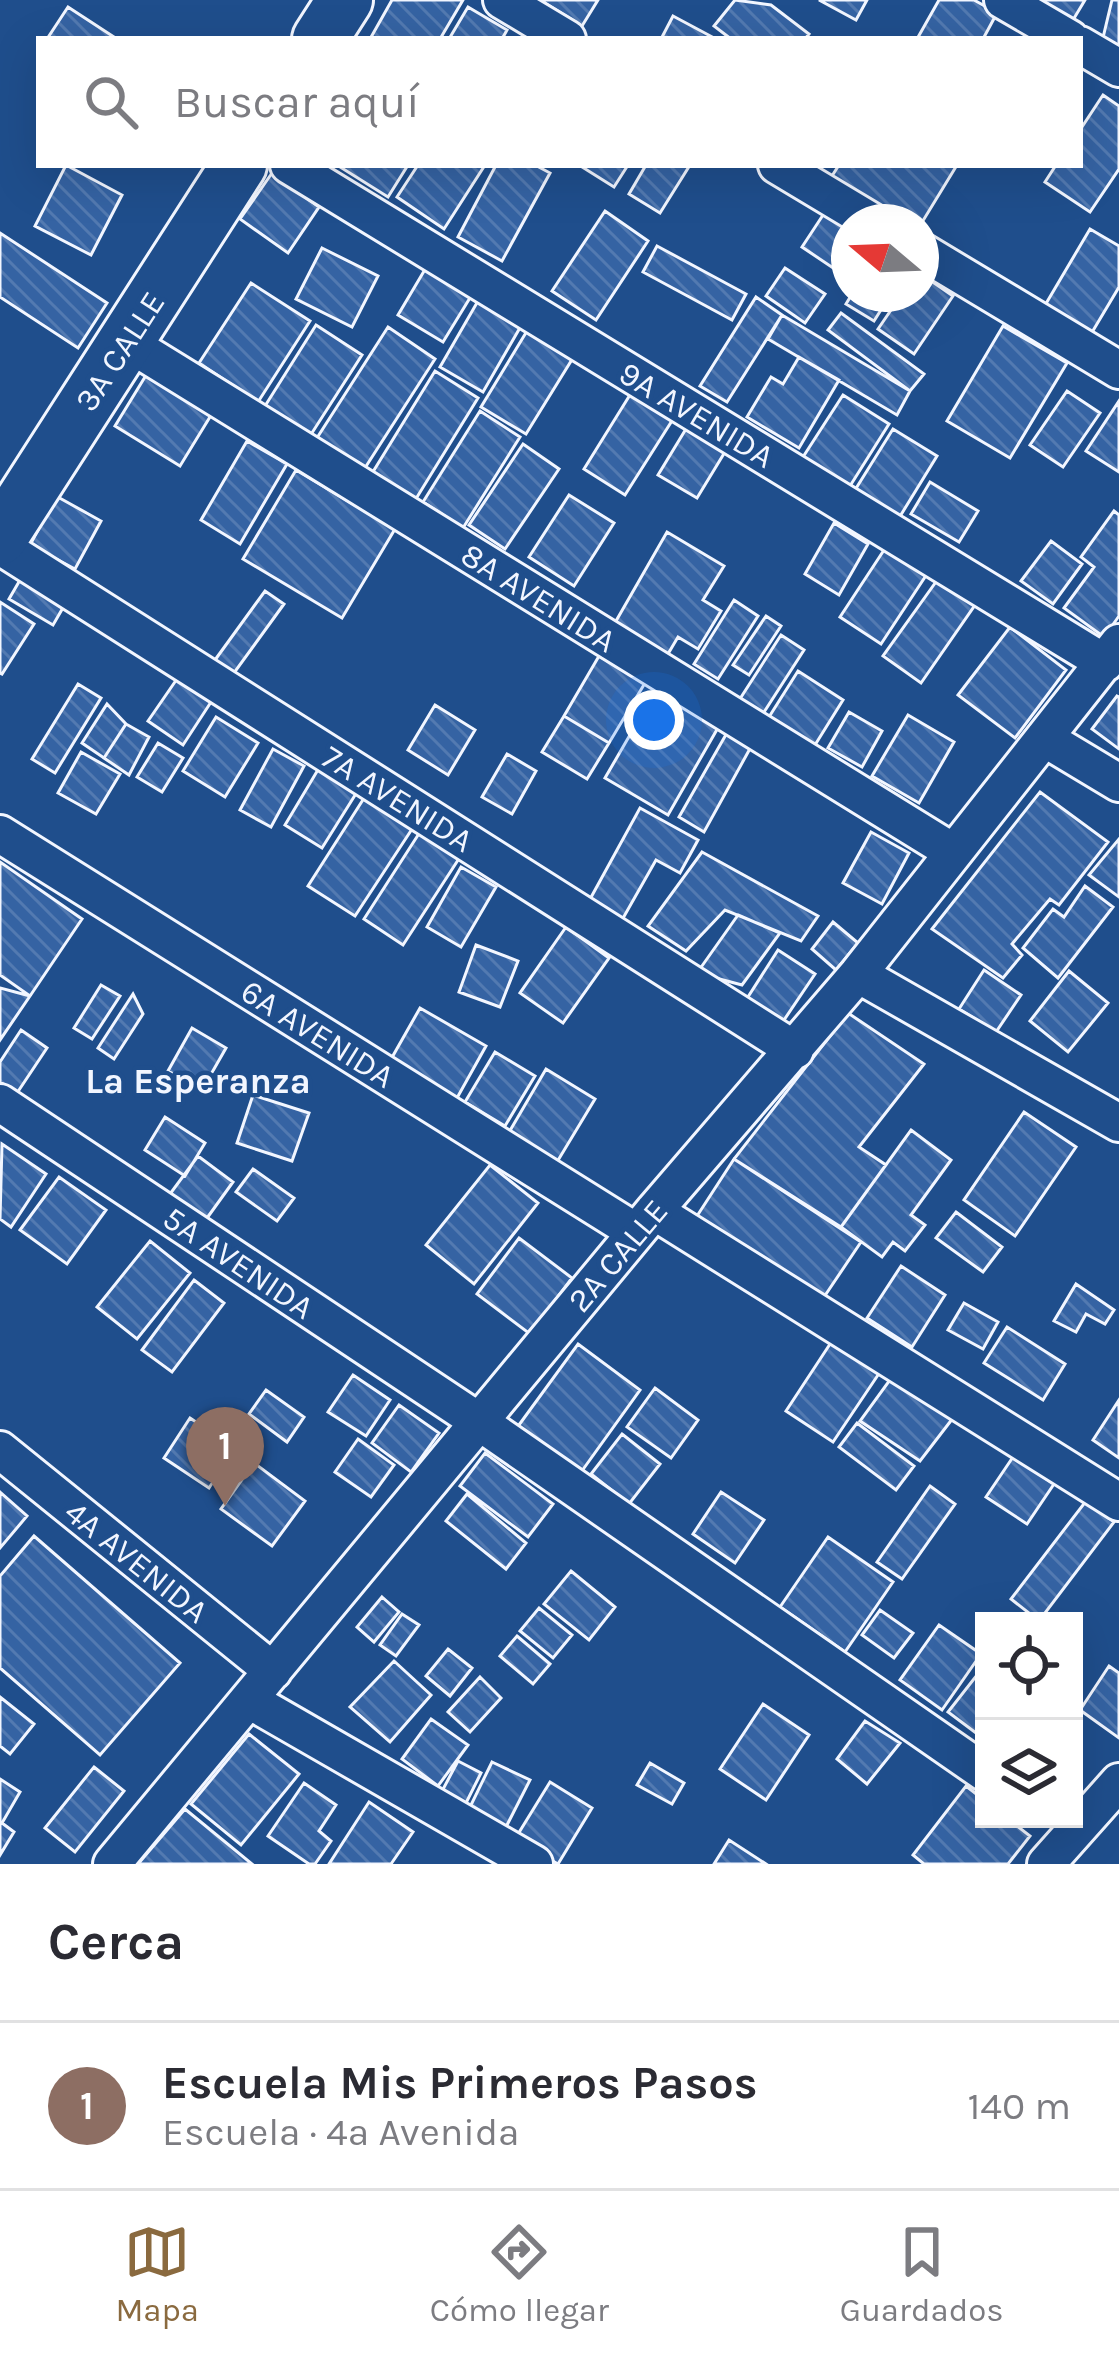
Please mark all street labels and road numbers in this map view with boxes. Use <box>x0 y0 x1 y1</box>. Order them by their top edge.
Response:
street label: 3A CALLE <box>67 285 173 418</box>
street label: 9A AVENIDA <box>612 354 781 476</box>
street label: 8A AVENIDA <box>454 535 623 660</box>
street label: 7A AVENIDA <box>315 738 480 860</box>
street label: 6A AVENIDA <box>234 972 401 1096</box>
street label: 2A CALLE <box>560 1192 676 1319</box>
street label: 5A AVENIDA <box>156 1199 321 1327</box>
street label: 4A AVENIDA <box>57 1493 216 1631</box>

